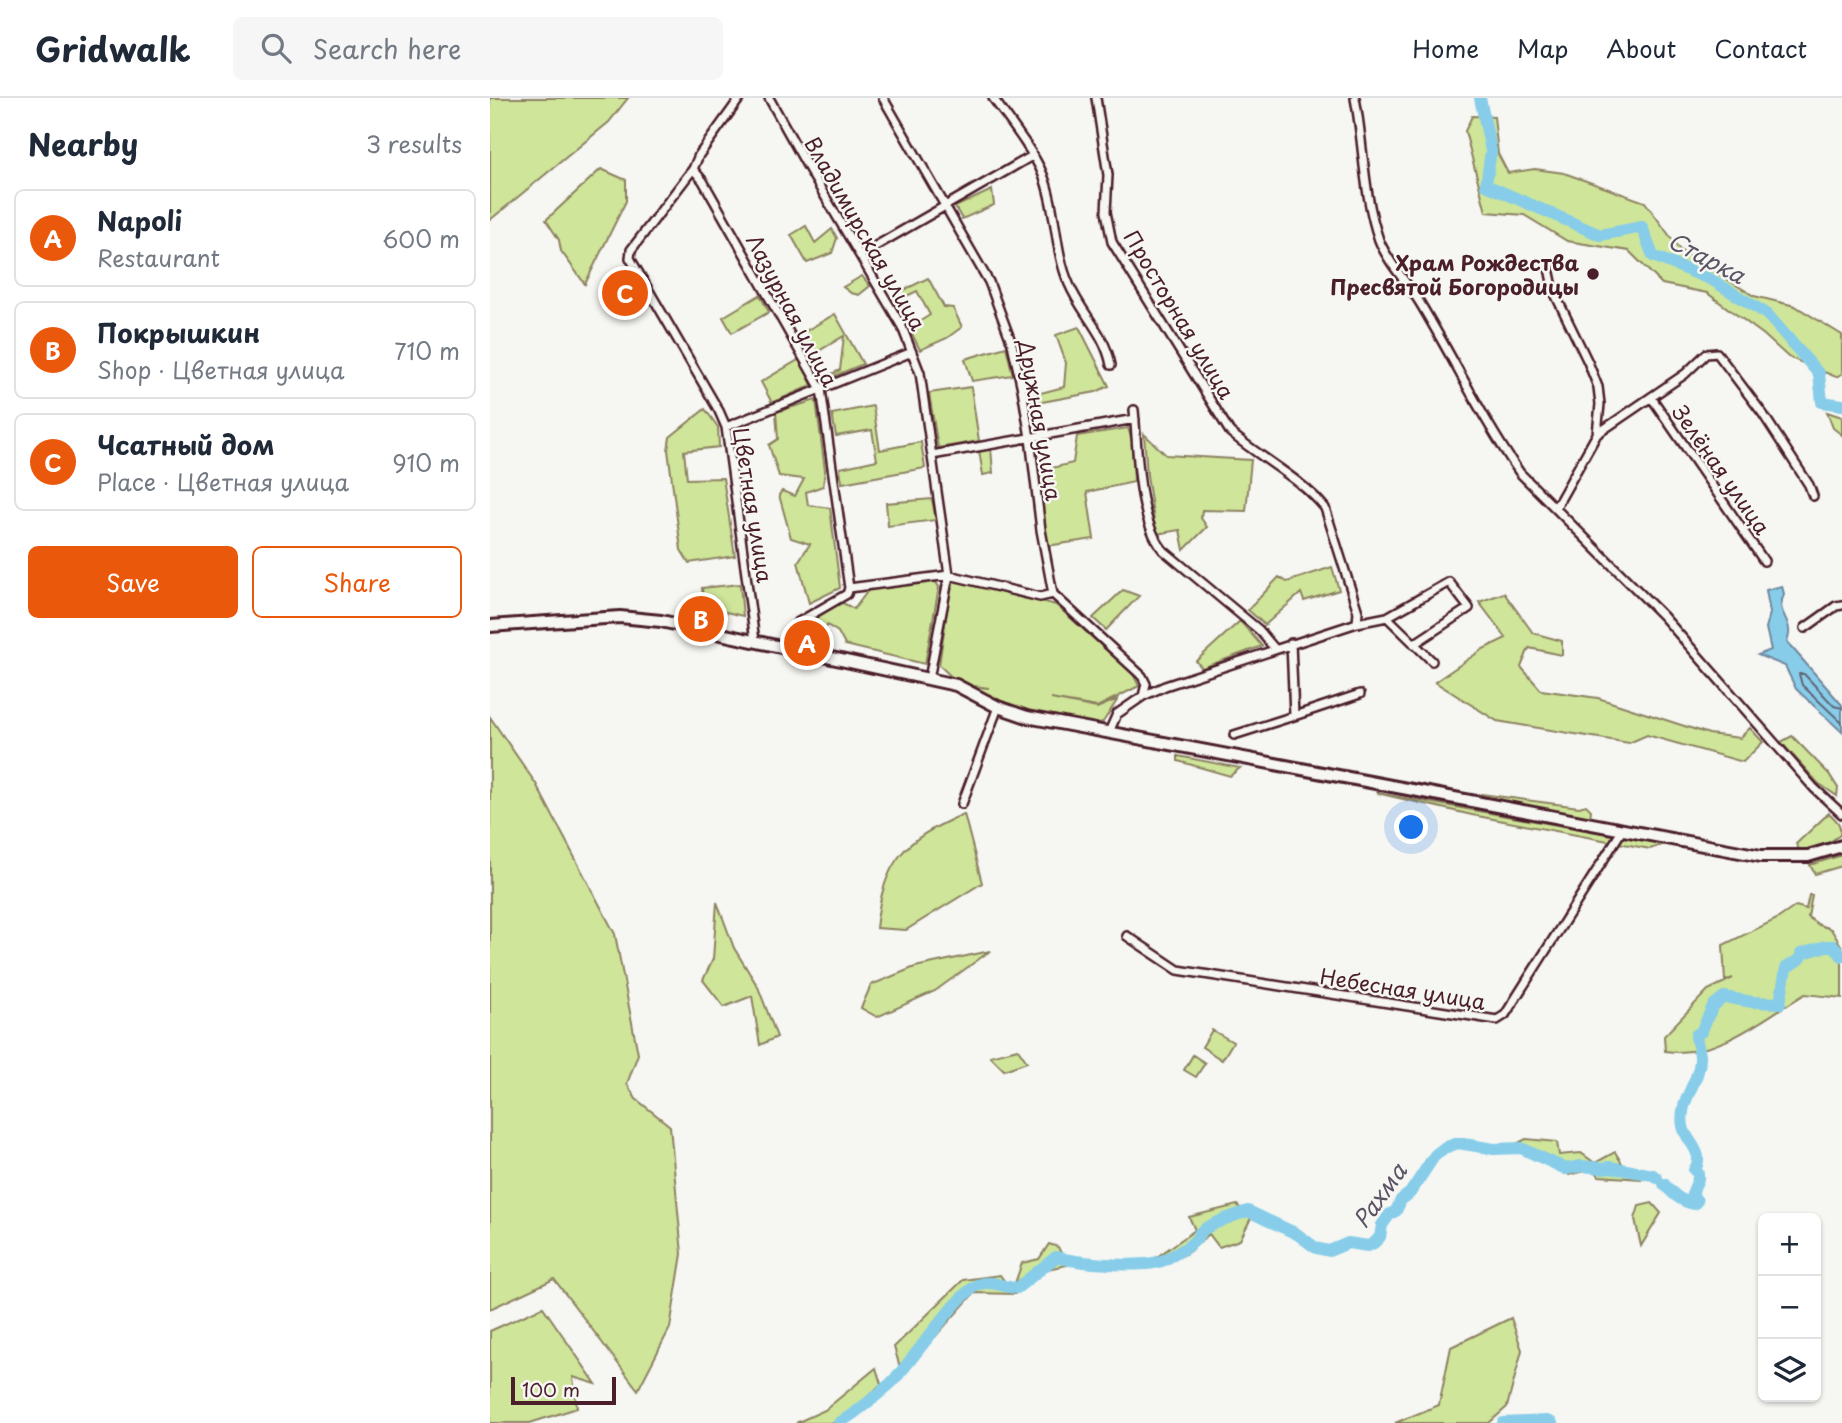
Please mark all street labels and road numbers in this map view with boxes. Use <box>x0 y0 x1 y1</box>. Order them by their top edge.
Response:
street label: Владимирская улица <box>797 130 935 337</box>
street label: Просторная улица <box>1117 223 1244 405</box>
street label: Лазурная улица <box>739 228 847 393</box>
street label: Дружная улица <box>1011 336 1071 504</box>
street label: Зелёная улица <box>1665 397 1779 541</box>
street label: Цветная улица <box>726 425 782 586</box>
street label: Небесная улица <box>1318 959 1489 1017</box>

